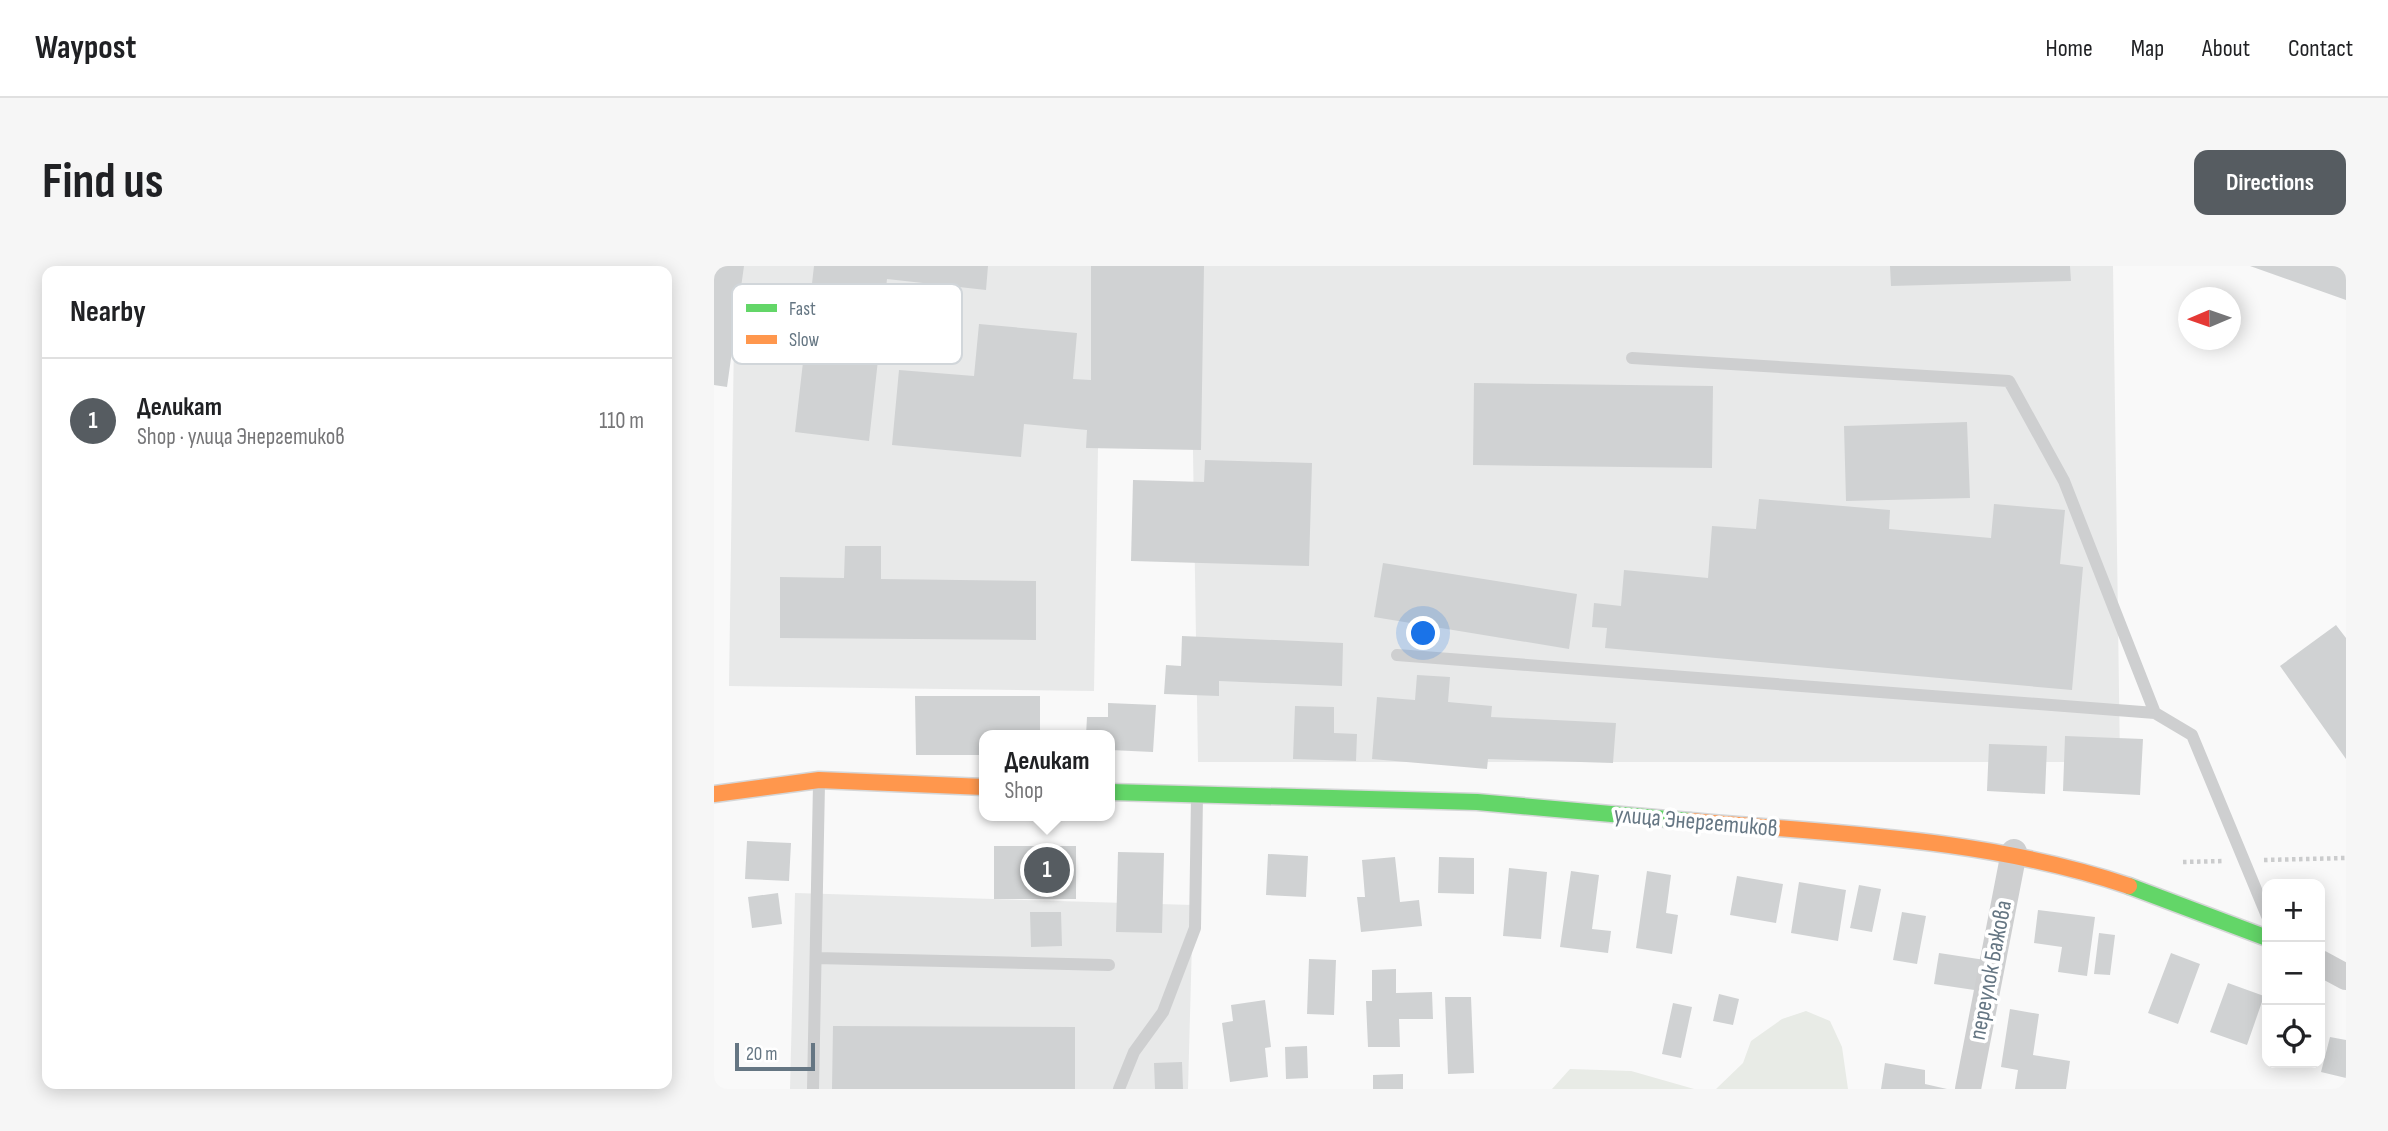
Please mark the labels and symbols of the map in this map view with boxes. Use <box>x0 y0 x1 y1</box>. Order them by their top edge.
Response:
legend <box>732 284 962 364</box>
north arrow <box>2178 287 2241 350</box>
text: Fast <box>789 298 816 321</box>
text: Slow <box>789 329 819 352</box>
your location <box>1406 616 1440 650</box>
street label: улица Энергетиков <box>1613 800 1779 843</box>
pin: 1 <box>1024 844 1070 896</box>
street label: переулок Бажова <box>1963 898 2018 1042</box>
scale bar <box>735 1040 816 1072</box>

